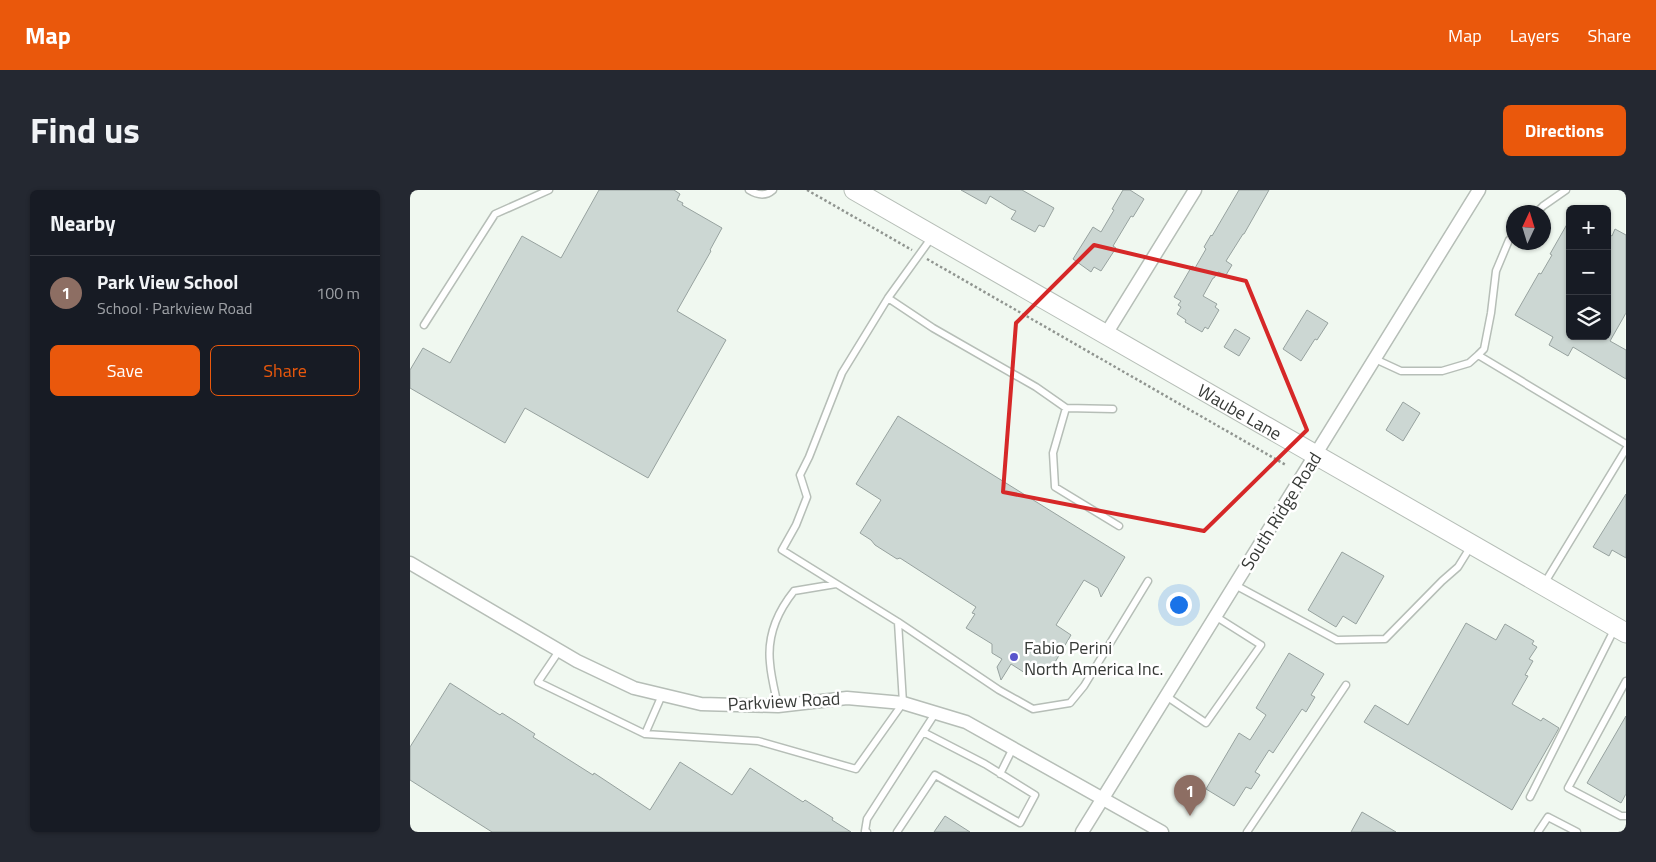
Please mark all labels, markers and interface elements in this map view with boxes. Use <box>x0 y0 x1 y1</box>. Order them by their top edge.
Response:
text: Map <box>25 17 71 53</box>
text: Map <box>1448 22 1482 49</box>
text: Layers <box>1510 22 1559 49</box>
text: Share <box>1587 22 1631 49</box>
text: Find us <box>30 103 140 157</box>
button: Directions <box>1503 105 1626 156</box>
north arrow <box>1506 205 1551 250</box>
map controls <box>1566 205 1611 340</box>
button: + <box>1566 205 1611 250</box>
text: Nearby <box>50 207 115 239</box>
button: − <box>1566 250 1611 295</box>
text: Park View School <box>97 267 238 296</box>
text: 1 <box>62 281 70 305</box>
text: 100 m <box>316 281 360 305</box>
button: layers <box>1566 295 1611 340</box>
text: School · Parkview Road <box>97 296 253 320</box>
button: Save <box>50 345 200 396</box>
button: Share <box>210 345 360 396</box>
street label: Waube Lane <box>1193 377 1287 446</box>
street label: South Ridge Road <box>1234 447 1328 575</box>
your location <box>1166 592 1192 618</box>
place label: Fabio Perini North America Inc. <box>1024 634 1163 682</box>
marker: Fabio Perini North America Inc. <box>1008 651 1020 663</box>
street label: Parkview Road <box>727 685 841 717</box>
pin: 1 <box>1174 775 1206 816</box>

